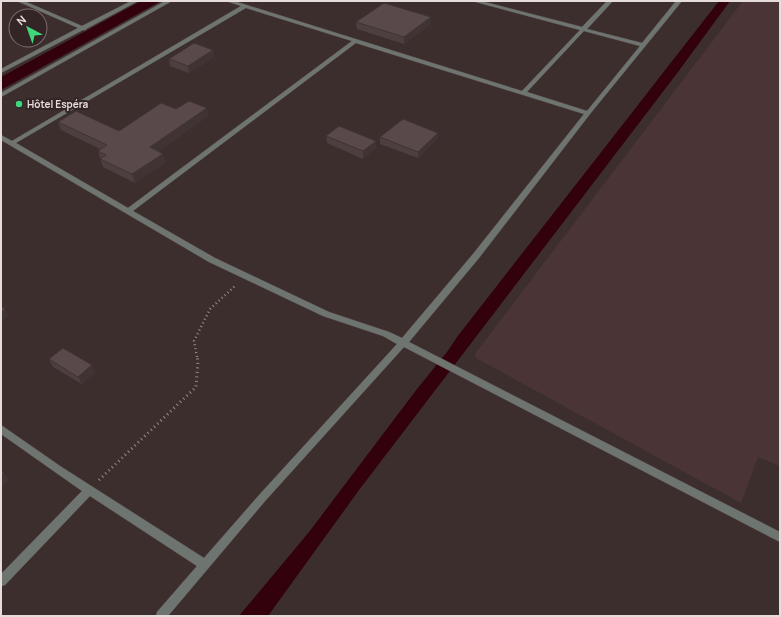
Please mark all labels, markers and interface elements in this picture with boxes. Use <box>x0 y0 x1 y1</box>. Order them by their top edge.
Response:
north arrow <box>8 8 48 48</box>
text: N <box>13 12 29 28</box>
place label: Hôtel Espéra <box>27 97 89 111</box>
marker: Hôtel Espéra <box>14 99 24 109</box>

